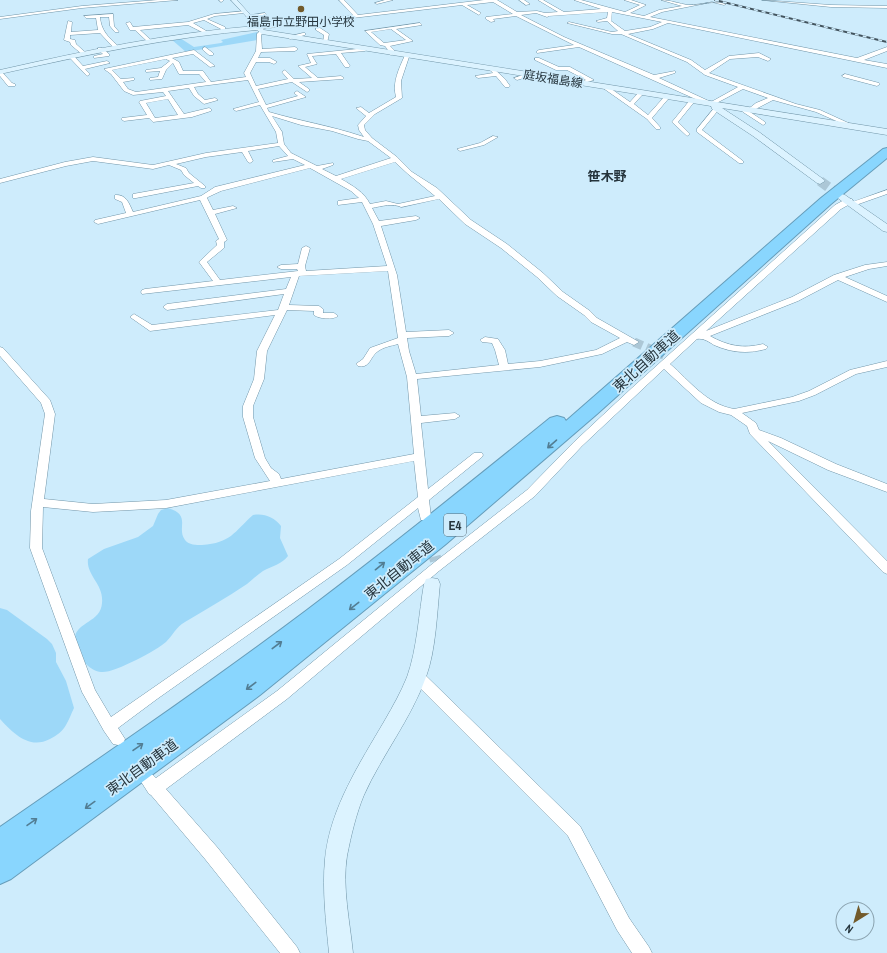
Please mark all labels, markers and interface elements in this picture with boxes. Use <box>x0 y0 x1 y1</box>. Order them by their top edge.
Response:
marker: 福島市立野田小学校 <box>296 4 306 14</box>
place label: 福島市立野田小学校 <box>247 14 355 30</box>
street label: 庭坂福島線 <box>522 66 584 92</box>
district label: 笹木野 <box>587 168 627 185</box>
street label: 東北自動車道 <box>609 326 683 396</box>
one-way arrow <box>546 440 557 449</box>
road number: E4 <box>444 514 466 536</box>
street label: 東北自動車道 <box>361 537 437 603</box>
one-way arrow <box>374 562 385 571</box>
one-way arrow <box>348 602 359 611</box>
one-way arrow <box>271 641 282 649</box>
one-way arrow <box>246 682 257 691</box>
street label: 東北自動車道 <box>103 735 181 799</box>
one-way arrow <box>132 743 143 751</box>
one-way arrow <box>84 800 95 809</box>
one-way arrow <box>26 818 37 826</box>
north arrow <box>835 901 875 941</box>
text: N <box>842 921 856 937</box>

